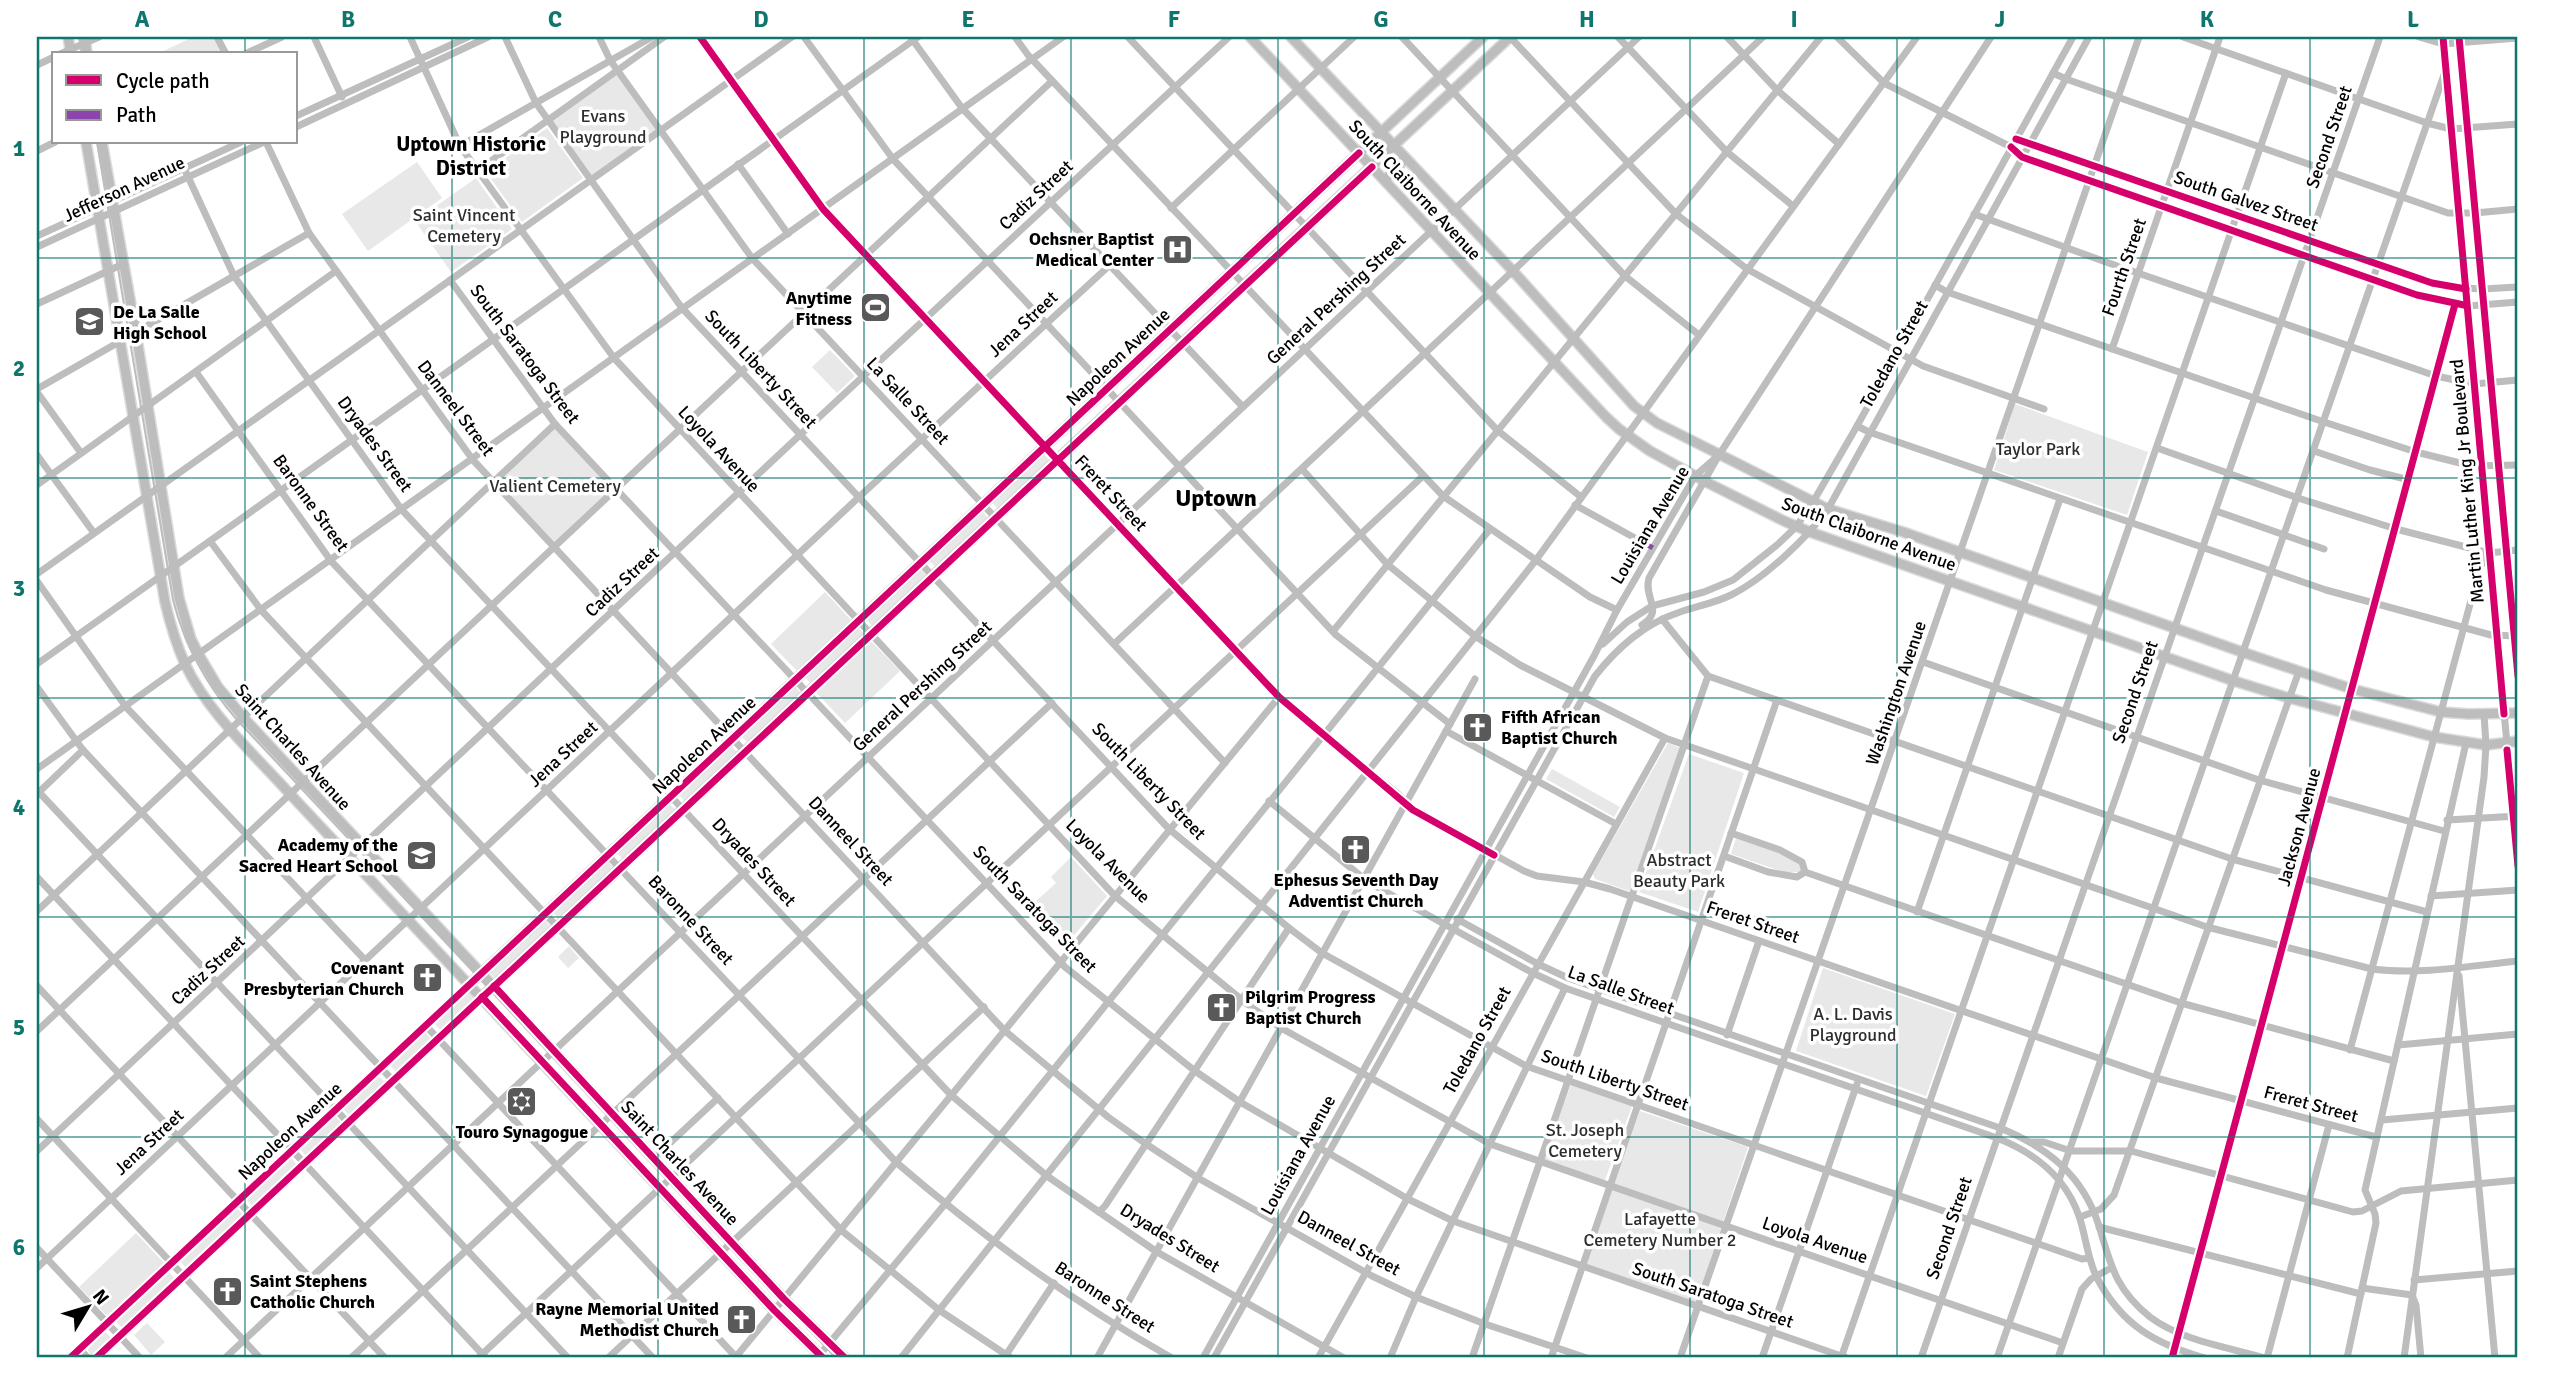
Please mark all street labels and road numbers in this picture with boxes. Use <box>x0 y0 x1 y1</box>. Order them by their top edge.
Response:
street label: Second Street <box>2301 83 2357 191</box>
street label: South Claiborne Avenue <box>1344 115 1486 265</box>
street label: Jefferson Avenue <box>60 151 188 227</box>
street label: Cadiz Street <box>994 155 1078 235</box>
street label: South Galvez Street <box>2171 166 2321 236</box>
street label: Fourth Street <box>2097 215 2151 319</box>
street label: General Pershing Street <box>1262 229 1410 369</box>
street label: South Saratoga Street <box>465 280 585 428</box>
street label: Jena Street <box>984 286 1062 362</box>
street label: Toledano Street <box>1855 296 1933 412</box>
street label: Napoleon Avenue <box>1062 303 1174 411</box>
street label: South Liberty Street <box>700 305 822 433</box>
street label: La Salle Street <box>862 353 954 449</box>
street label: Danneel Street <box>413 356 499 460</box>
street label: Martin Luther King Jr Boulevard <box>2445 358 2489 604</box>
street label: Dryades Street <box>333 392 417 496</box>
street label: Loyola Avenue <box>673 401 765 497</box>
street label: Baronne Street <box>268 450 354 556</box>
street label: Freret Street <box>1070 450 1152 536</box>
street label: Louisiana Avenue <box>1606 462 1694 588</box>
street label: South Claiborne Avenue <box>1779 492 1959 576</box>
street label: Cadiz Street <box>580 542 664 622</box>
street label: General Pershing Street <box>848 616 996 756</box>
street label: Washington Avenue <box>1861 618 1931 768</box>
street label: Second Street <box>2107 638 2163 746</box>
street label: Saint Charles Avenue <box>230 679 356 815</box>
street label: Napoleon Avenue <box>648 691 760 799</box>
street label: Jena Street <box>524 716 602 792</box>
street label: South Liberty Street <box>1087 718 1211 844</box>
street label: Jackson Avenue <box>2273 765 2325 889</box>
street label: Danneel Street <box>804 792 898 890</box>
street label: Dryades Street <box>707 813 801 911</box>
street label: Loyola Avenue <box>1061 814 1155 908</box>
street label: South Saratoga Street <box>968 841 1102 977</box>
street label: Baronne Street <box>644 870 738 970</box>
street label: Freret Street <box>1704 896 1802 948</box>
street label: Cadiz Street <box>166 930 250 1010</box>
street label: La Salle Street <box>1565 961 1677 1019</box>
street label: Toledano Street <box>1438 982 1516 1098</box>
street label: South Liberty Street <box>1538 1044 1692 1116</box>
street label: Napoleon Avenue <box>234 1077 346 1185</box>
street label: Freret Street <box>2261 1081 2361 1127</box>
street label: Louisiana Avenue <box>1256 1091 1340 1219</box>
street label: Saint Charles Avenue <box>616 1096 744 1230</box>
street label: Jena Street <box>110 1104 188 1180</box>
street label: Second Street <box>1921 1174 1977 1282</box>
street label: Dryades Street <box>1116 1199 1224 1277</box>
street label: Danneel Street <box>1294 1206 1404 1280</box>
street label: Loyola Avenue <box>1759 1212 1871 1268</box>
street label: Baronne Street <box>1051 1256 1159 1338</box>
street label: South Saratoga Street <box>1630 1257 1796 1333</box>

